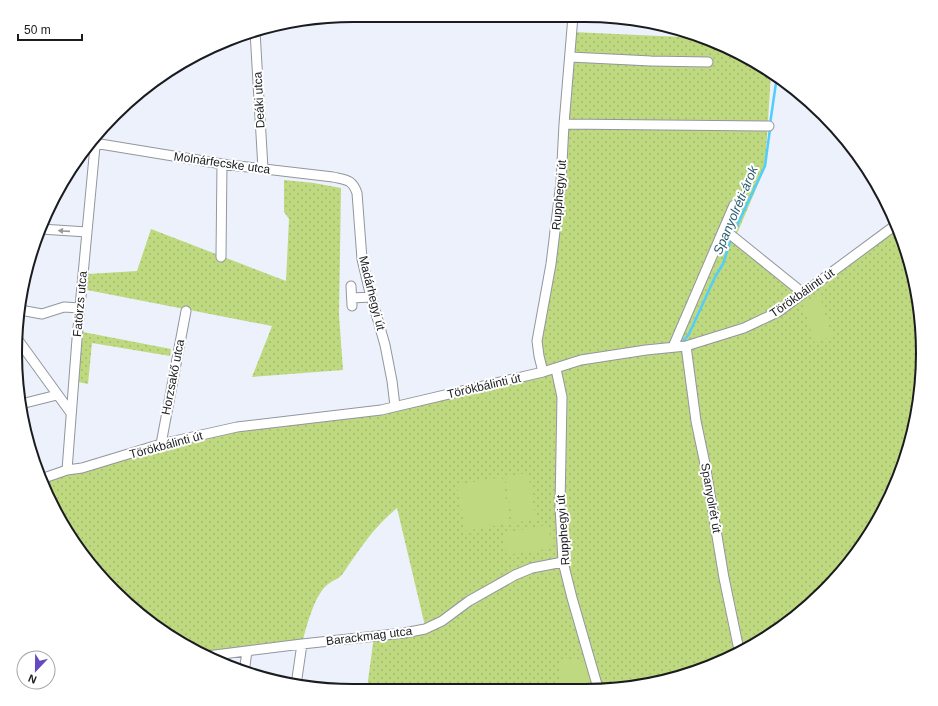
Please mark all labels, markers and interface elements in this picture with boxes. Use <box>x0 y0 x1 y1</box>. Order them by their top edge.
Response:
scale bar <box>18 16 82 42</box>
text: 50 m <box>24 23 51 37</box>
street label: Deáki utca <box>251 71 267 129</box>
street label: Molnárfecske utca <box>173 149 272 177</box>
street label: Rupphegyi út <box>549 159 569 231</box>
water label: Spanyolréti-árok <box>710 162 761 257</box>
one-way arrow <box>57 228 70 234</box>
street label: Madárhegyi út <box>356 254 388 332</box>
street label: Törökbálinti út <box>767 265 837 320</box>
street label: Fatörzs utca <box>70 270 90 338</box>
street label: Horzsakő utca <box>159 338 187 416</box>
street label: Törökbálinti út <box>446 371 523 401</box>
street label: Törökbálinti út <box>128 428 205 462</box>
street label: Spanyolrét út <box>698 462 724 535</box>
street label: Rupphegyi út <box>554 494 572 566</box>
street label: Barackmag utca <box>325 624 413 648</box>
north arrow <box>16 650 56 690</box>
text: N <box>26 672 38 686</box>

